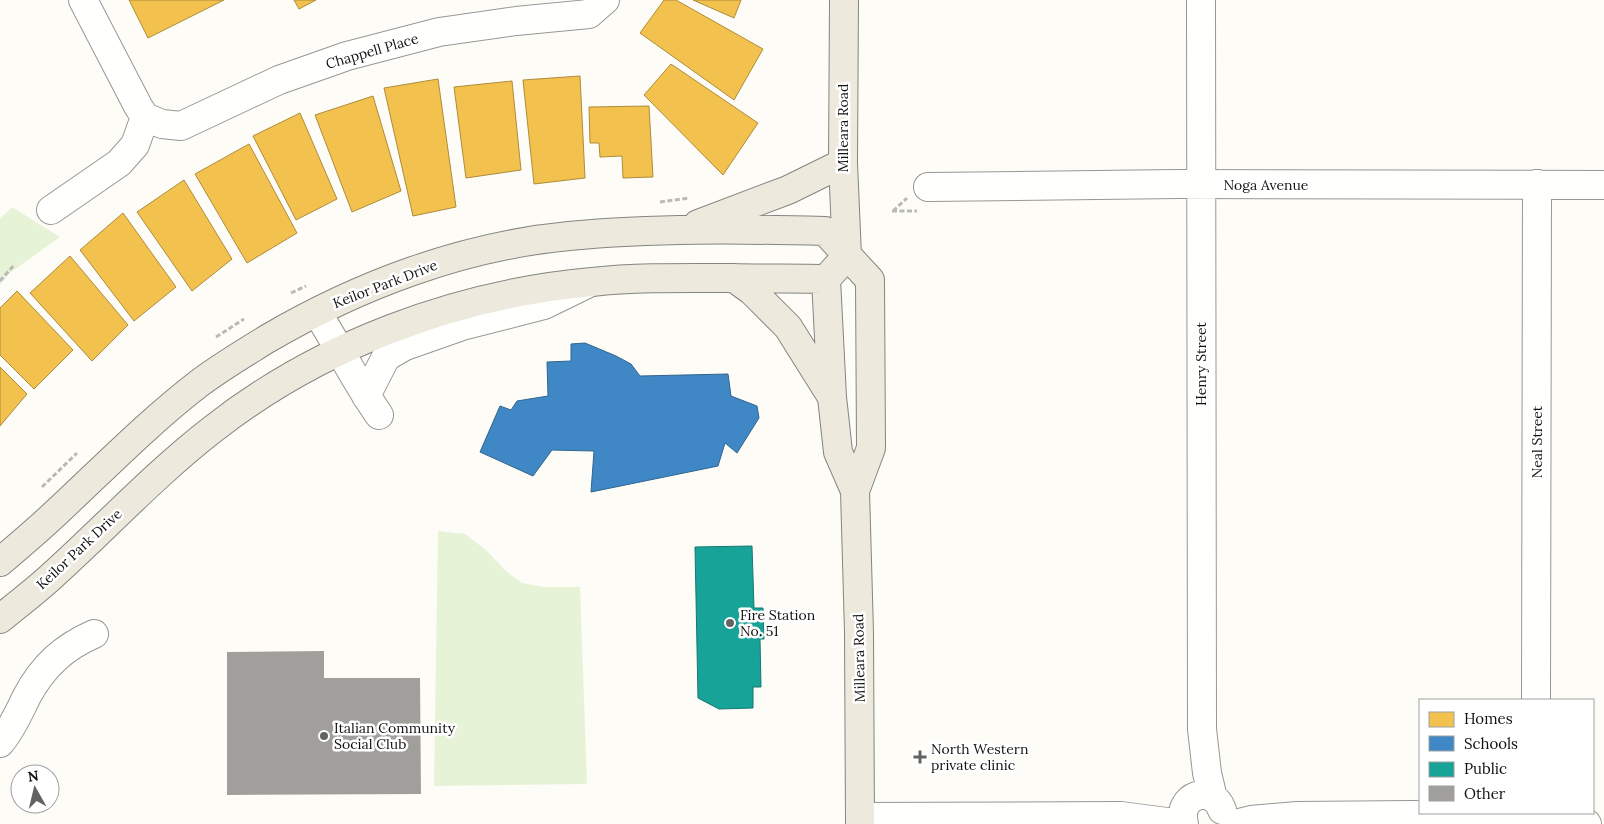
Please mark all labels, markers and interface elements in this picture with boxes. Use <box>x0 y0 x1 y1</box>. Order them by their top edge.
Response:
street label: Chappell Place <box>324 29 421 73</box>
street label: Milleara Road <box>834 84 852 172</box>
street label: Noga Avenue <box>1224 176 1309 194</box>
street label: Keilor Park Drive <box>330 256 440 312</box>
street label: Henry Street <box>1192 322 1210 406</box>
street label: Neal Street <box>1528 405 1546 478</box>
street label: Keilor Park Drive <box>32 504 126 593</box>
place label: Fire Station No. 51 <box>740 606 816 640</box>
street label: Milleara Road <box>849 614 869 702</box>
marker: Fire Station No. 51 <box>724 617 736 629</box>
legend <box>1419 699 1594 814</box>
text: Homes <box>1464 709 1513 728</box>
place label: Italian Community Social Club <box>334 719 456 753</box>
marker: Italian Community Social Club <box>318 730 330 742</box>
text: Schools <box>1464 734 1518 753</box>
place label: North Western private clinic <box>931 740 1029 774</box>
marker: North Western private clinic <box>913 750 927 764</box>
text: Public <box>1464 759 1507 778</box>
north arrow <box>10 764 60 814</box>
text: N <box>27 766 40 786</box>
text: Other <box>1464 784 1506 803</box>

